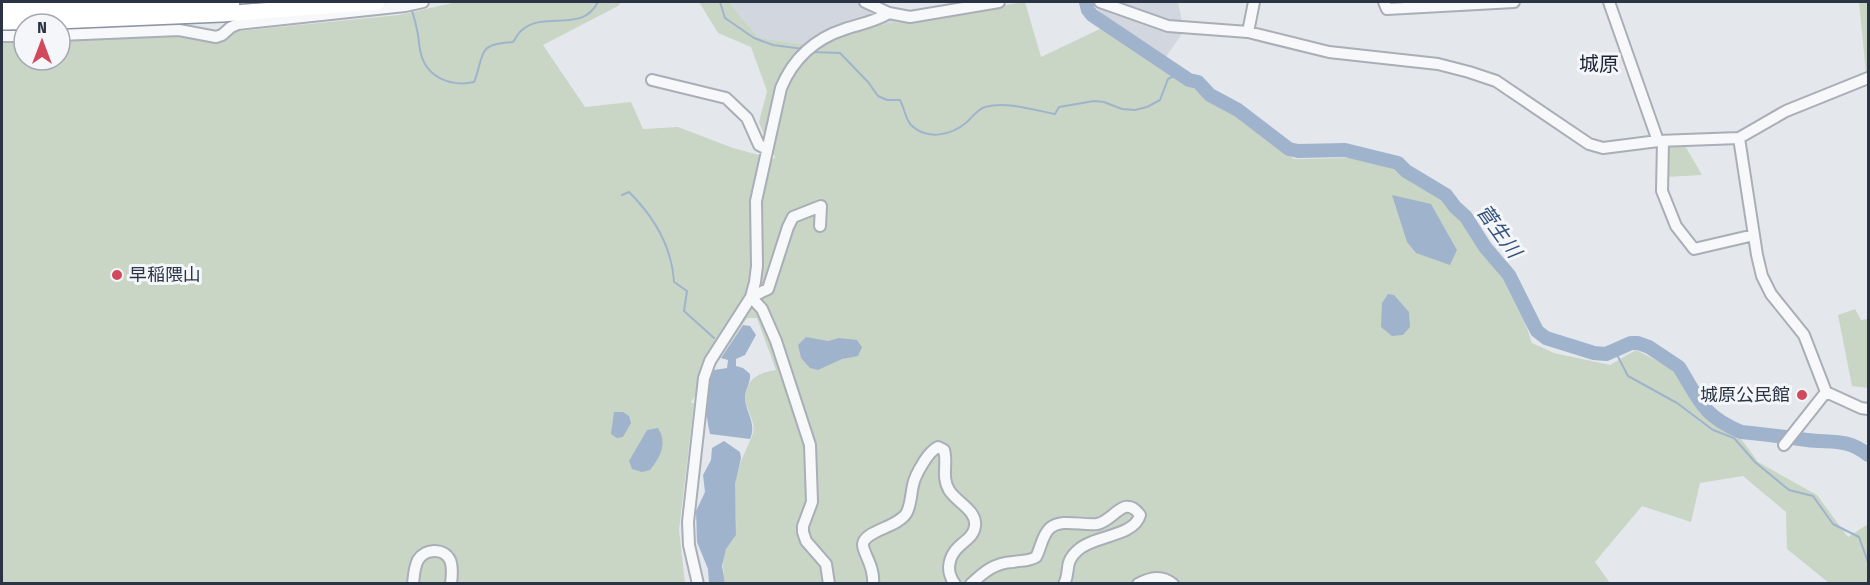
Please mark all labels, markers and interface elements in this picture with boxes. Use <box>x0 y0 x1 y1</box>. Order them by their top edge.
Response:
north arrow <box>12 12 72 72</box>
text: N <box>37 18 47 37</box>
district label: 城原 <box>1579 52 1619 76</box>
water label: 菅生川 <box>1472 200 1528 264</box>
place label: 早稲隈山 <box>129 264 201 286</box>
marker: 早稲隈山 <box>110 268 124 282</box>
place label: 城原公民館 <box>1700 384 1790 406</box>
marker: 城原公民館 <box>1795 388 1809 402</box>

